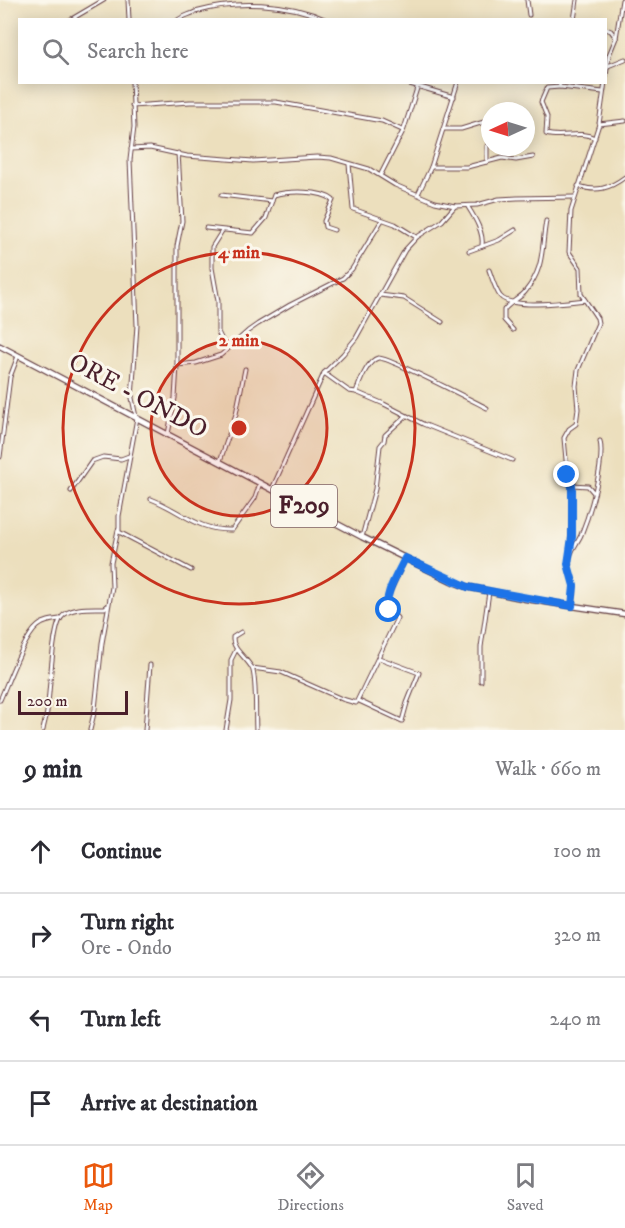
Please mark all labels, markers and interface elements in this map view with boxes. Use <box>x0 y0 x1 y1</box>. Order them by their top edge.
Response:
search box <box>18 18 607 84</box>
icon: search <box>39 35 72 68</box>
text: Search here <box>87 38 189 65</box>
north arrow <box>481 102 535 156</box>
text: 4 min <box>217 242 260 264</box>
text: 2 min <box>219 330 260 352</box>
street label: ORE - ONDO <box>63 346 213 446</box>
centre of rings <box>229 418 249 438</box>
route end <box>553 461 579 487</box>
road number: F209 <box>271 485 337 527</box>
route start <box>375 596 401 622</box>
scale bar <box>18 688 128 716</box>
text: 200 m <box>27 691 68 711</box>
text: 9 min <box>24 753 82 786</box>
text: Walk · 660 m <box>495 757 601 782</box>
icon: ahead <box>24 835 57 868</box>
text: Continue <box>81 838 162 865</box>
text: 100 m <box>553 839 601 864</box>
text: Turn right <box>81 909 174 936</box>
icon: right <box>24 919 57 952</box>
text: 320 m <box>554 923 601 948</box>
text: Ore - Ondo <box>81 936 172 961</box>
icon: left <box>24 1003 57 1036</box>
text: Turn left <box>81 1006 161 1033</box>
text: 240 m <box>550 1007 601 1032</box>
icon: arrive <box>24 1087 57 1120</box>
text: Arrive at destination <box>81 1090 258 1117</box>
tab: Map <box>82 1159 115 1215</box>
tab: Directions <box>278 1159 344 1215</box>
tab: Saved <box>507 1159 544 1215</box>

